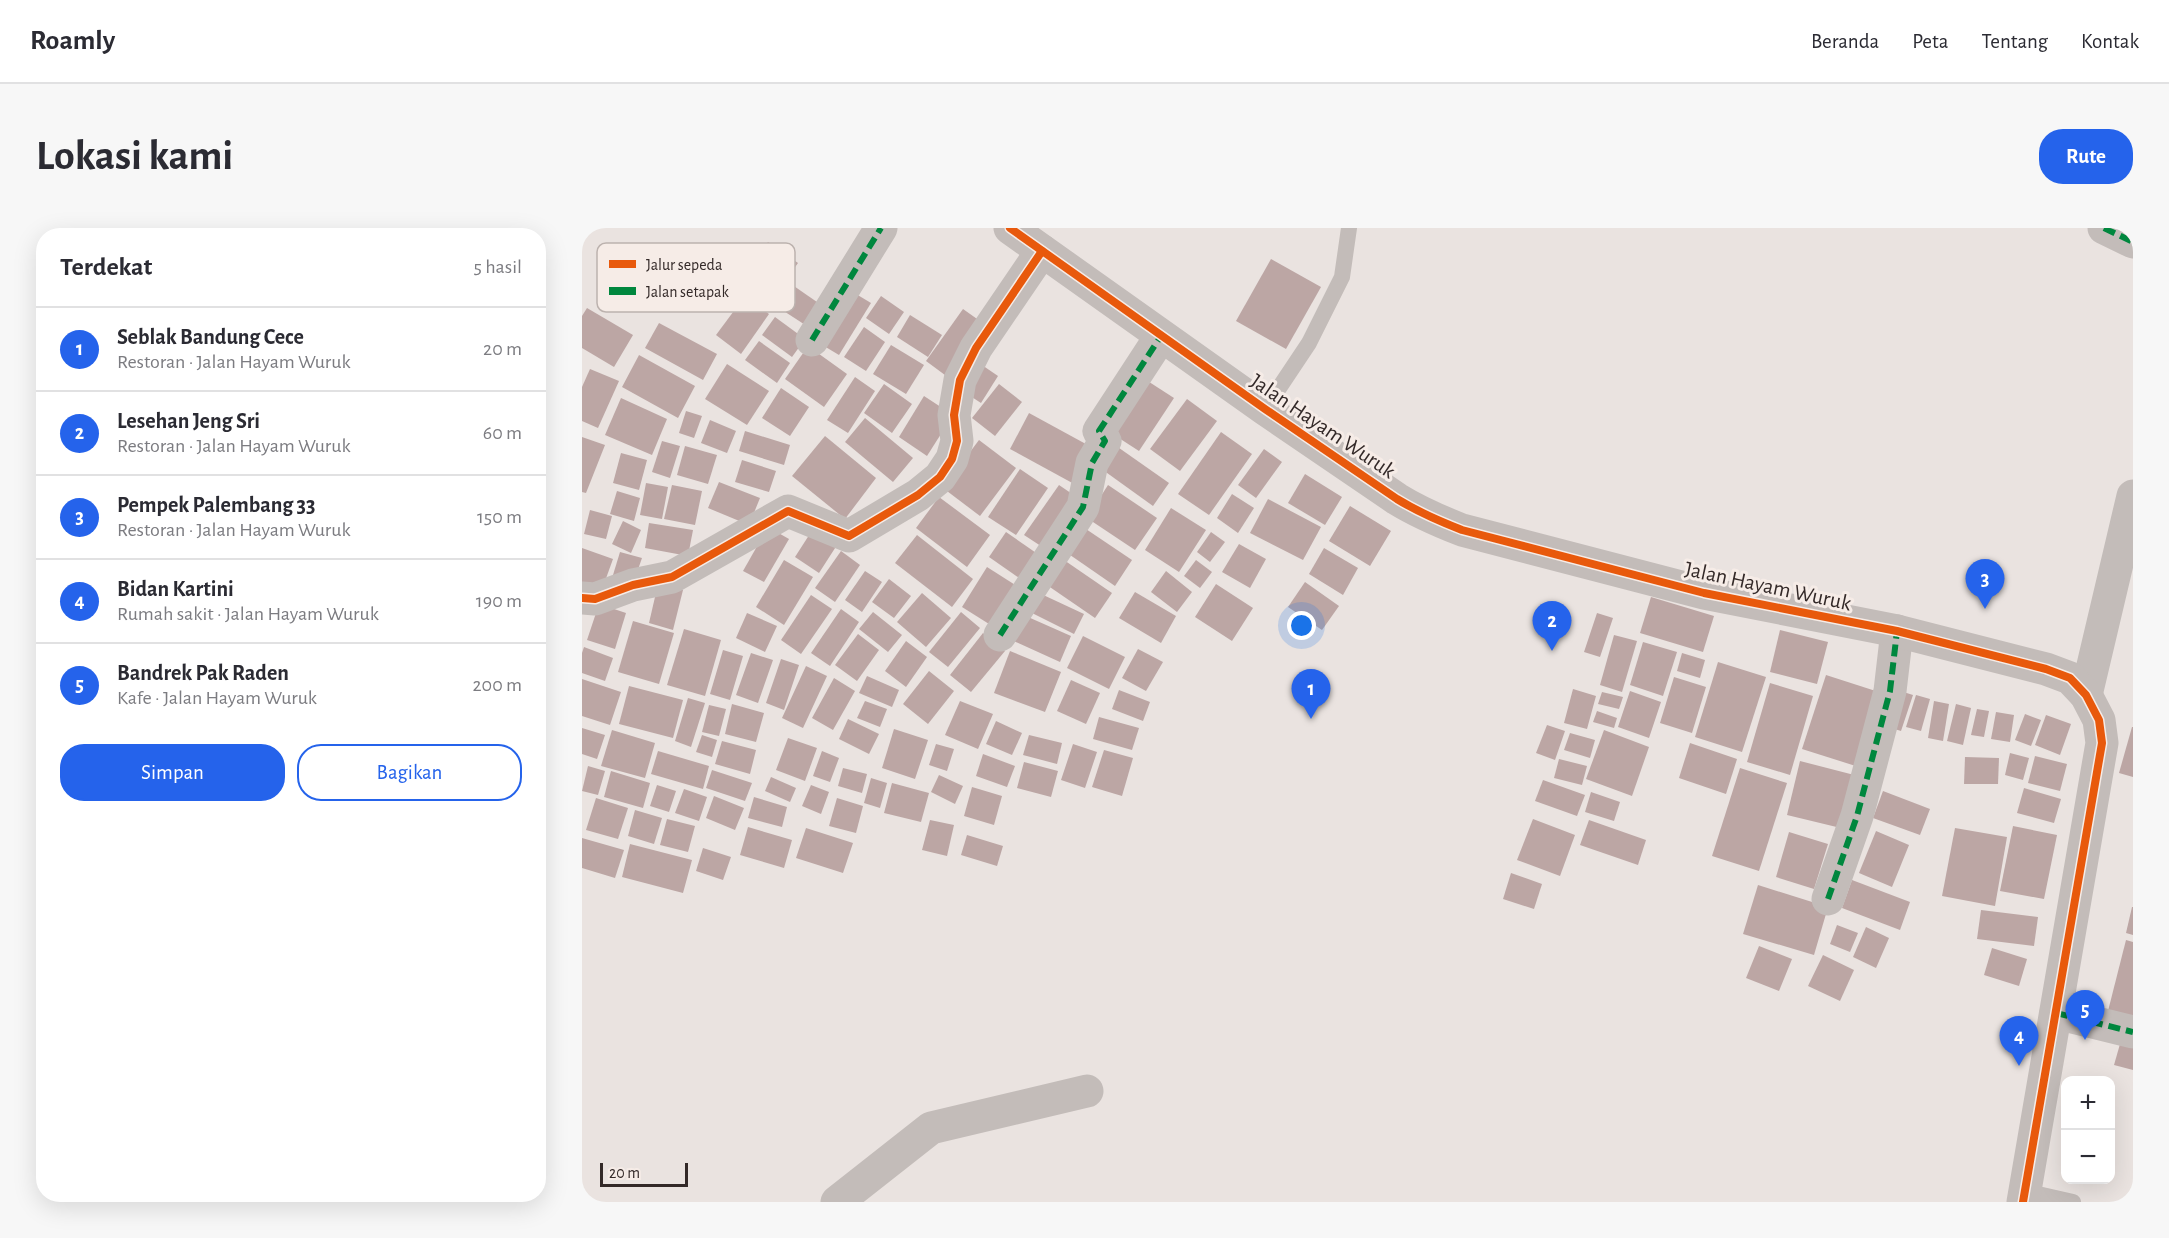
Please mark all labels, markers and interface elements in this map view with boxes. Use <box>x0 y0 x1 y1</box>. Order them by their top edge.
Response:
text: Roamly <box>30 27 115 55</box>
text: Beranda <box>1811 31 1879 52</box>
text: Peta <box>1912 31 1948 52</box>
text: Tentang <box>1981 31 2048 52</box>
text: Kontak <box>2081 31 2139 52</box>
button: Rute <box>2039 129 2133 184</box>
text: Lokasi kami <box>36 135 233 177</box>
legend <box>597 243 795 312</box>
text: Terdekat <box>60 254 152 280</box>
text: 5 hasil <box>474 257 522 277</box>
text: Jalur sepeda <box>646 257 722 273</box>
text: Jalan setapak <box>646 284 729 300</box>
text: Seblak Bandung Cece <box>117 326 304 348</box>
text: 1 <box>76 339 83 359</box>
text: 20 m <box>483 339 522 359</box>
text: Restoran · Jalan Hayam Wuruk <box>117 352 351 372</box>
street label: Jalan Hayam Wuruk <box>1247 369 1399 483</box>
text: Lesehan Jeng Sri <box>117 410 260 432</box>
text: 2 <box>75 423 84 443</box>
text: 60 m <box>483 423 522 443</box>
text: Restoran · Jalan Hayam Wuruk <box>117 436 351 456</box>
text: Pempek Palembang 33 <box>117 494 316 516</box>
text: 3 <box>75 507 84 527</box>
text: 150 m <box>477 507 522 527</box>
text: Restoran · Jalan Hayam Wuruk <box>117 520 351 540</box>
street label: Jalan Hayam Wuruk <box>1683 558 1853 614</box>
pin: 3 <box>1966 560 2004 609</box>
text: Bidan Kartini <box>117 578 234 600</box>
text: 4 <box>74 591 85 611</box>
text: 190 m <box>476 591 522 611</box>
pin: 2 <box>1532 602 1572 651</box>
text: Rumah sakit · Jalan Hayam Wuruk <box>117 604 379 624</box>
your location <box>1287 611 1316 640</box>
text: Bandrek Pak Raden <box>117 662 289 684</box>
pin: 1 <box>1292 670 1330 719</box>
text: 5 <box>75 675 84 695</box>
text: 200 m <box>472 675 522 695</box>
text: Kafe · Jalan Hayam Wuruk <box>117 688 317 708</box>
button: Simpan <box>60 744 285 801</box>
button: Bagikan <box>297 744 522 801</box>
pin: 5 <box>2066 990 2104 1040</box>
pin: 4 <box>2000 1016 2038 1066</box>
map controls <box>2061 1076 2115 1184</box>
button: + <box>2061 1076 2115 1130</box>
button: − <box>2061 1130 2115 1184</box>
scale bar <box>600 1160 688 1188</box>
text: 20 m <box>609 1165 640 1181</box>

